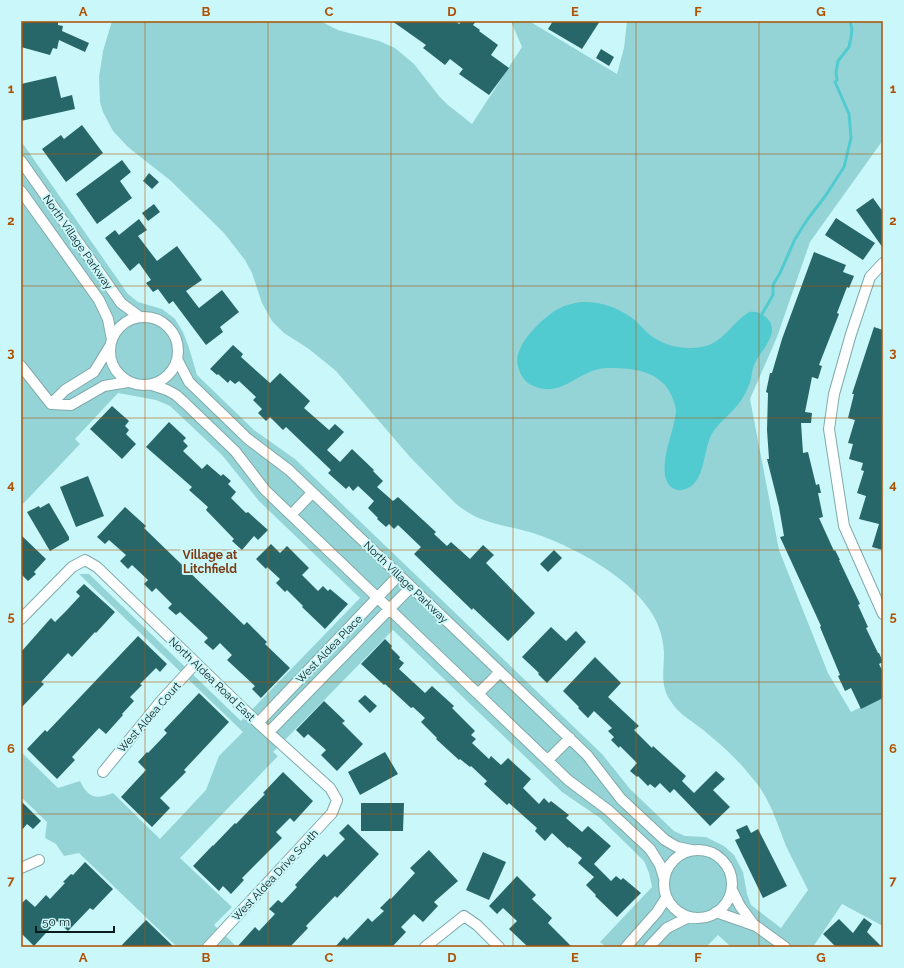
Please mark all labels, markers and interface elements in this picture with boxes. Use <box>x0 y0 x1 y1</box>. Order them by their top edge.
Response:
text: A <box>79 4 88 19</box>
text: B <box>202 4 211 19</box>
text: C <box>325 4 334 19</box>
text: D <box>447 4 457 19</box>
text: E <box>571 4 579 19</box>
text: F <box>694 4 702 19</box>
text: G <box>816 4 826 19</box>
text: 1 <box>8 81 15 96</box>
text: 1 <box>890 81 897 96</box>
street label: North Village Parkway <box>40 193 115 292</box>
text: 2 <box>7 213 15 228</box>
text: 2 <box>889 213 897 228</box>
text: 3 <box>7 345 15 360</box>
text: 3 <box>889 345 897 360</box>
text: 4 <box>7 477 15 492</box>
text: 4 <box>889 477 897 492</box>
street label: North Village Parkway <box>361 539 451 626</box>
district label: Village at Litchfield <box>183 548 238 576</box>
text: 5 <box>7 609 15 624</box>
text: 5 <box>889 609 897 624</box>
street label: West Aldea Place <box>294 612 365 686</box>
street label: North Aldea Road East <box>166 635 258 724</box>
street label: West Aldea Court <box>115 679 184 755</box>
text: 6 <box>7 741 15 756</box>
text: 6 <box>889 741 897 756</box>
street label: West Aldea Drive South <box>230 827 321 924</box>
text: 7 <box>7 873 15 888</box>
text: 7 <box>889 873 897 888</box>
scale bar <box>36 908 114 934</box>
text: 50 m <box>42 915 70 929</box>
text: A <box>79 950 88 965</box>
text: B <box>202 950 211 965</box>
text: C <box>325 950 334 965</box>
text: D <box>447 950 457 965</box>
text: E <box>571 950 579 965</box>
text: F <box>694 950 702 965</box>
text: G <box>816 950 826 965</box>

